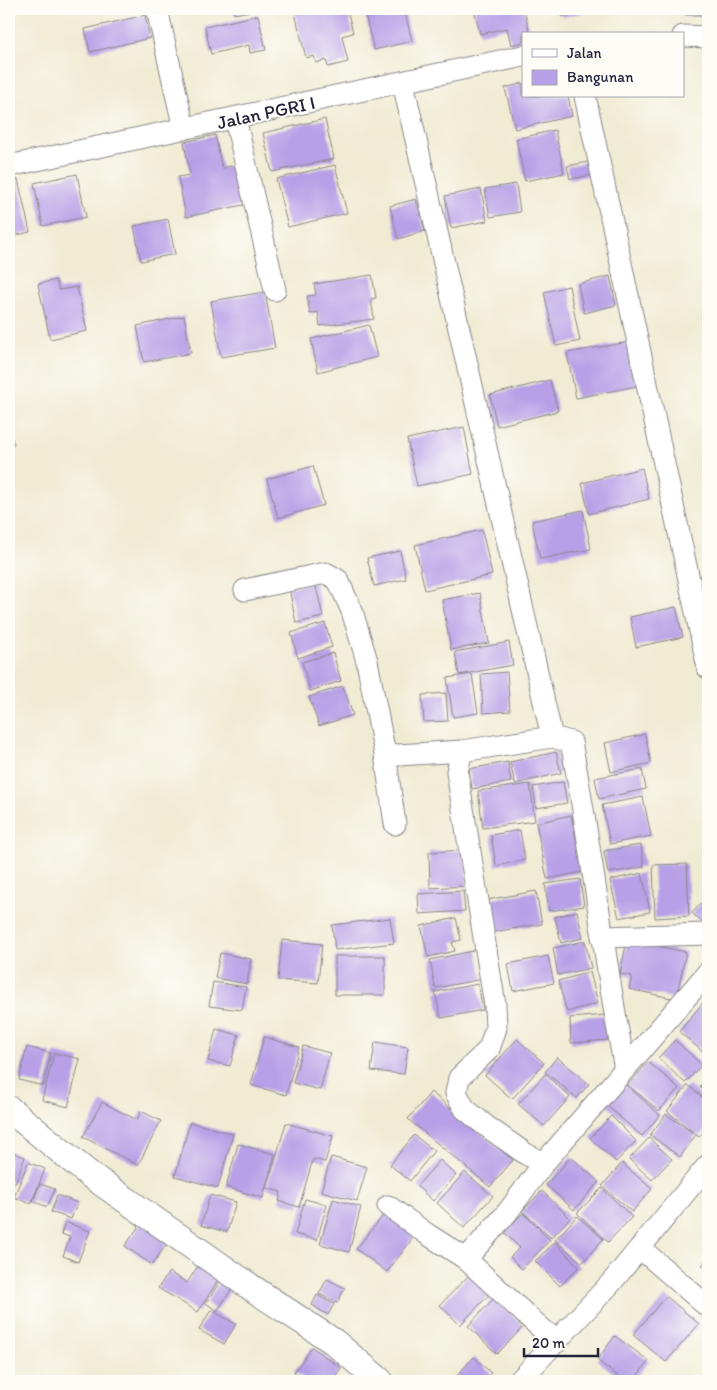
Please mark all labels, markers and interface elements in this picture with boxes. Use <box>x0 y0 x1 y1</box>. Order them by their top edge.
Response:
legend <box>522 32 684 98</box>
text: Jalan <box>567 44 601 62</box>
text: Bangunan <box>567 68 634 86</box>
street label: Jalan PGRI I <box>215 91 317 134</box>
scale bar <box>524 1325 598 1357</box>
text: 20 m <box>532 1334 566 1352</box>

